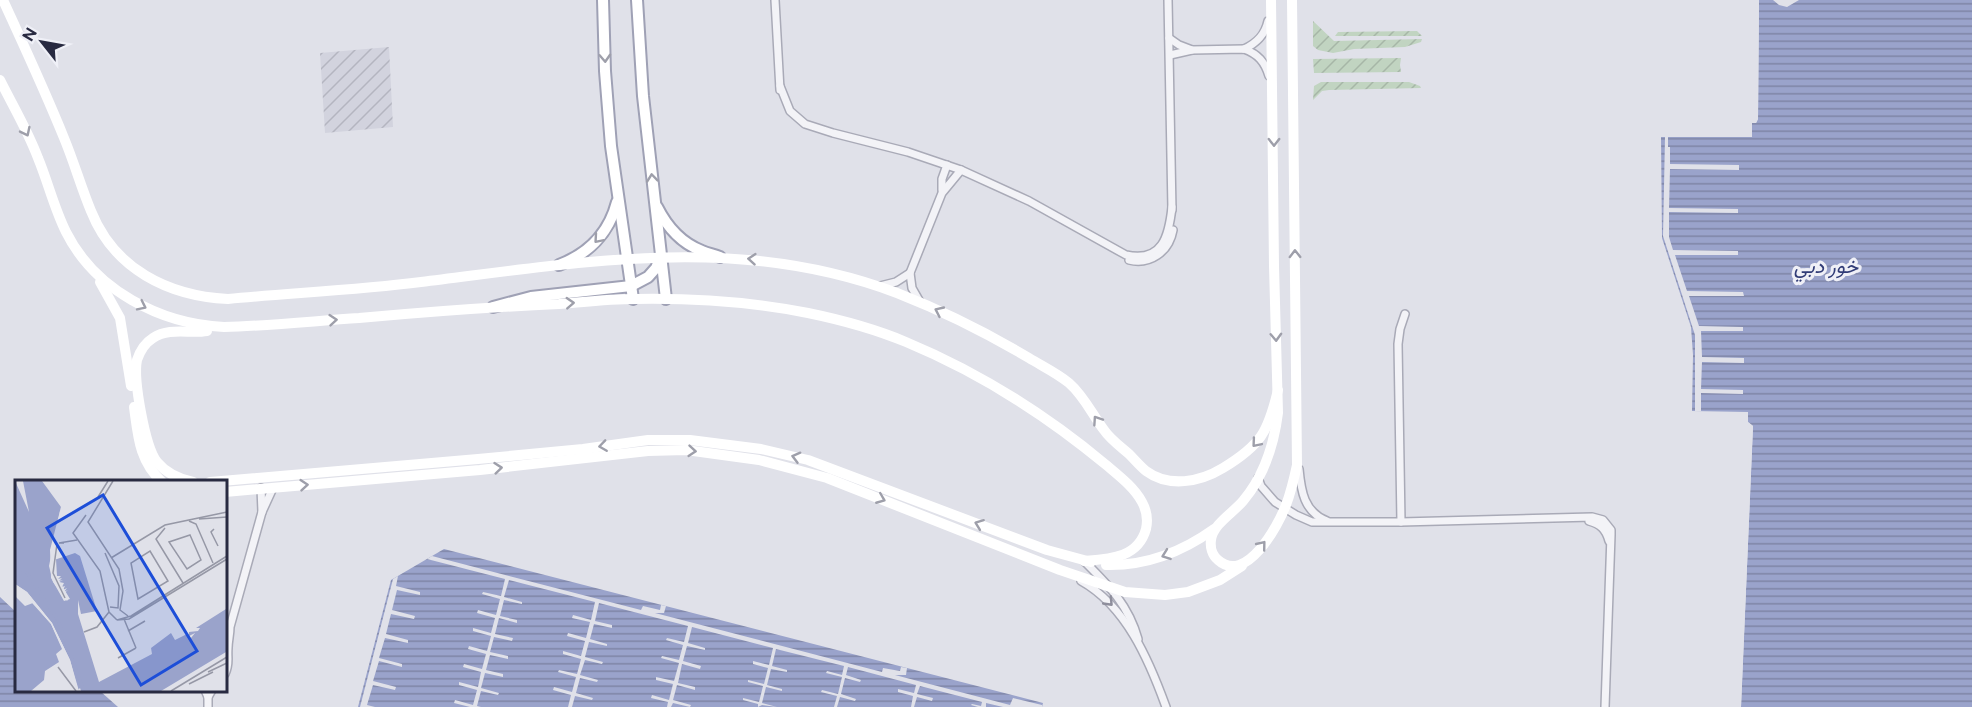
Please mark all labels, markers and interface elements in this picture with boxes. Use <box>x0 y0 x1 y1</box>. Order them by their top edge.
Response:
north arrow <box>12 12 72 72</box>
text: N <box>18 24 41 45</box>
one-way arrow <box>598 54 611 63</box>
one-way arrow <box>19 125 31 136</box>
one-way arrow <box>1268 138 1280 147</box>
one-way arrow <box>646 174 659 183</box>
one-way arrow <box>594 232 605 243</box>
one-way arrow <box>1289 249 1301 258</box>
one-way arrow <box>748 253 757 266</box>
water label: خور دبي <box>1794 254 1859 283</box>
one-way arrow <box>565 297 574 310</box>
one-way arrow <box>136 298 147 310</box>
one-way arrow <box>935 306 946 318</box>
one-way arrow <box>329 314 338 327</box>
one-way arrow <box>1270 333 1283 342</box>
one-way arrow <box>1093 416 1104 427</box>
one-way arrow <box>1252 436 1263 447</box>
one-way arrow <box>599 439 608 451</box>
one-way arrow <box>688 444 697 457</box>
one-way arrow <box>791 451 801 464</box>
one-way arrow <box>494 462 503 475</box>
one-way arrow <box>300 479 309 492</box>
inset map <box>15 480 226 692</box>
one-way arrow <box>874 492 885 504</box>
one-way arrow <box>974 519 985 531</box>
one-way arrow <box>1254 541 1265 552</box>
one-way arrow <box>1161 547 1172 560</box>
one-way arrow <box>1101 594 1112 605</box>

